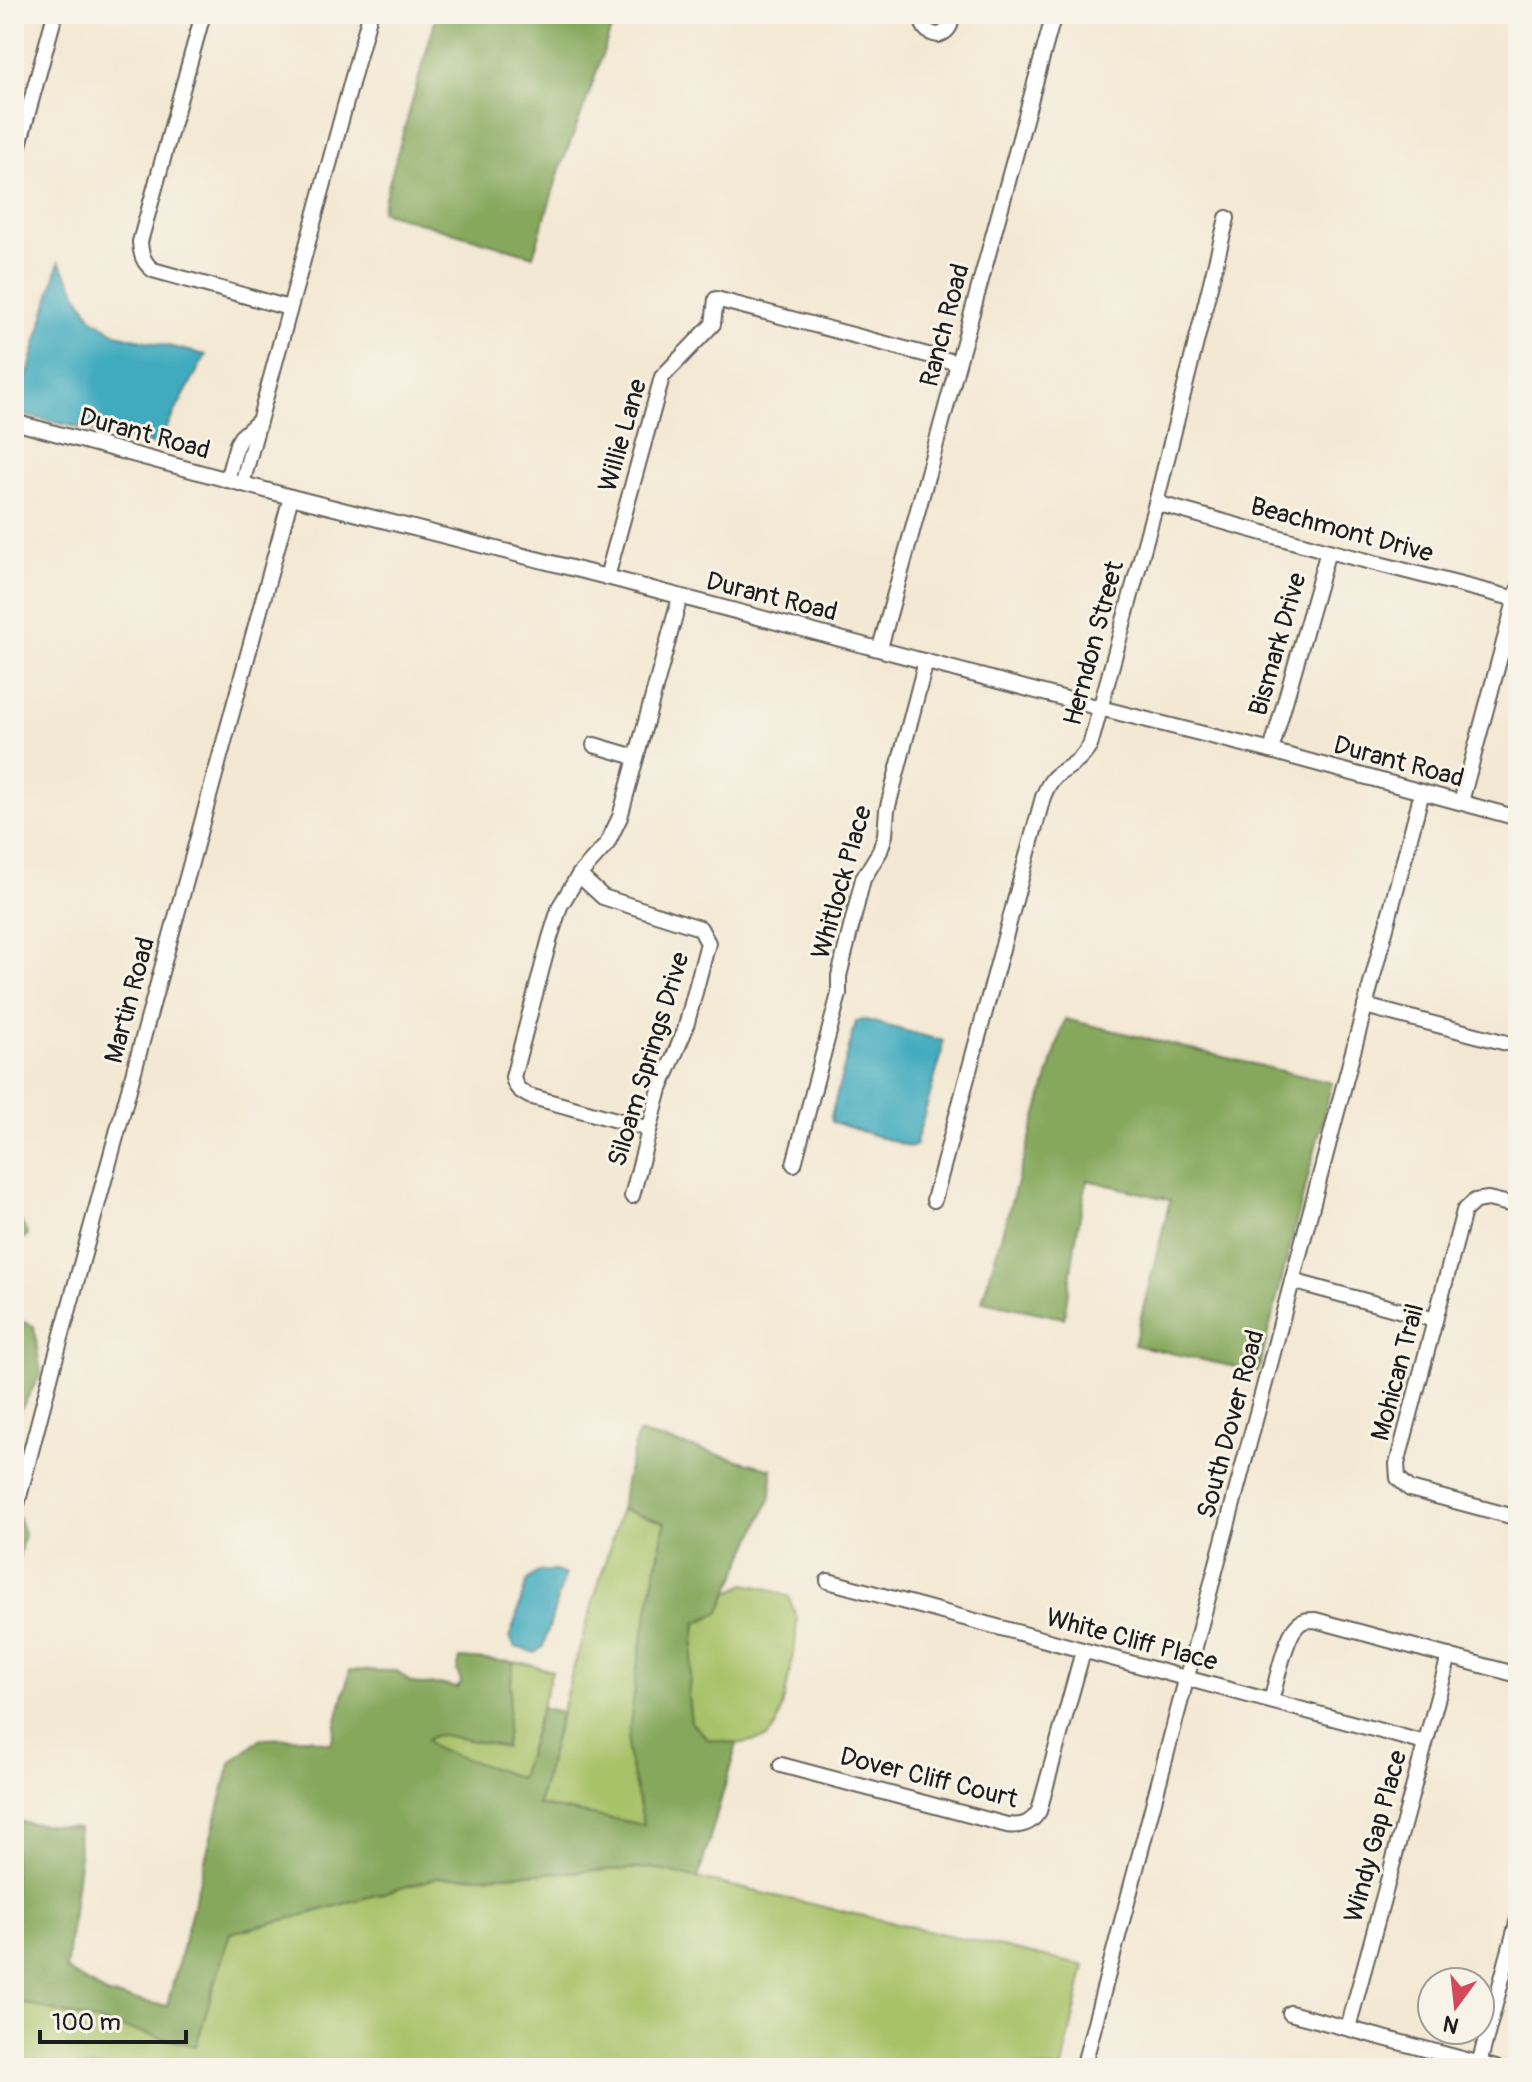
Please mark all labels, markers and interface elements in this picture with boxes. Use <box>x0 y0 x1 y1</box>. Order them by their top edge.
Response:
street label: Ranch Road <box>913 260 977 390</box>
street label: Willie Lane <box>592 375 654 495</box>
street label: Durant Road <box>76 401 214 467</box>
street label: Beachmont Drive <box>1247 490 1437 570</box>
street label: Herndon Street <box>1057 557 1131 729</box>
street label: Durant Road <box>703 565 841 629</box>
street label: Bismark Drive <box>1242 569 1314 720</box>
street label: Durant Road <box>1330 729 1468 795</box>
street label: Whitlock Place <box>805 802 879 963</box>
street label: Martin Road <box>98 934 162 1067</box>
street label: Siloam Springs Drive <box>601 948 697 1170</box>
street label: Mohican Trail <box>1364 1300 1432 1444</box>
street label: South Dover Road <box>1190 1326 1272 1522</box>
street label: White Cliff Place <box>1042 1602 1221 1678</box>
street label: Dover Cliff Court <box>837 1740 1021 1816</box>
street label: Windy Gap Place <box>1338 1747 1414 1926</box>
north arrow <box>1416 1966 1496 2046</box>
scale bar <box>40 1994 186 2044</box>
text: 100 m <box>52 2008 121 2037</box>
text: N <box>1440 2009 1462 2040</box>

